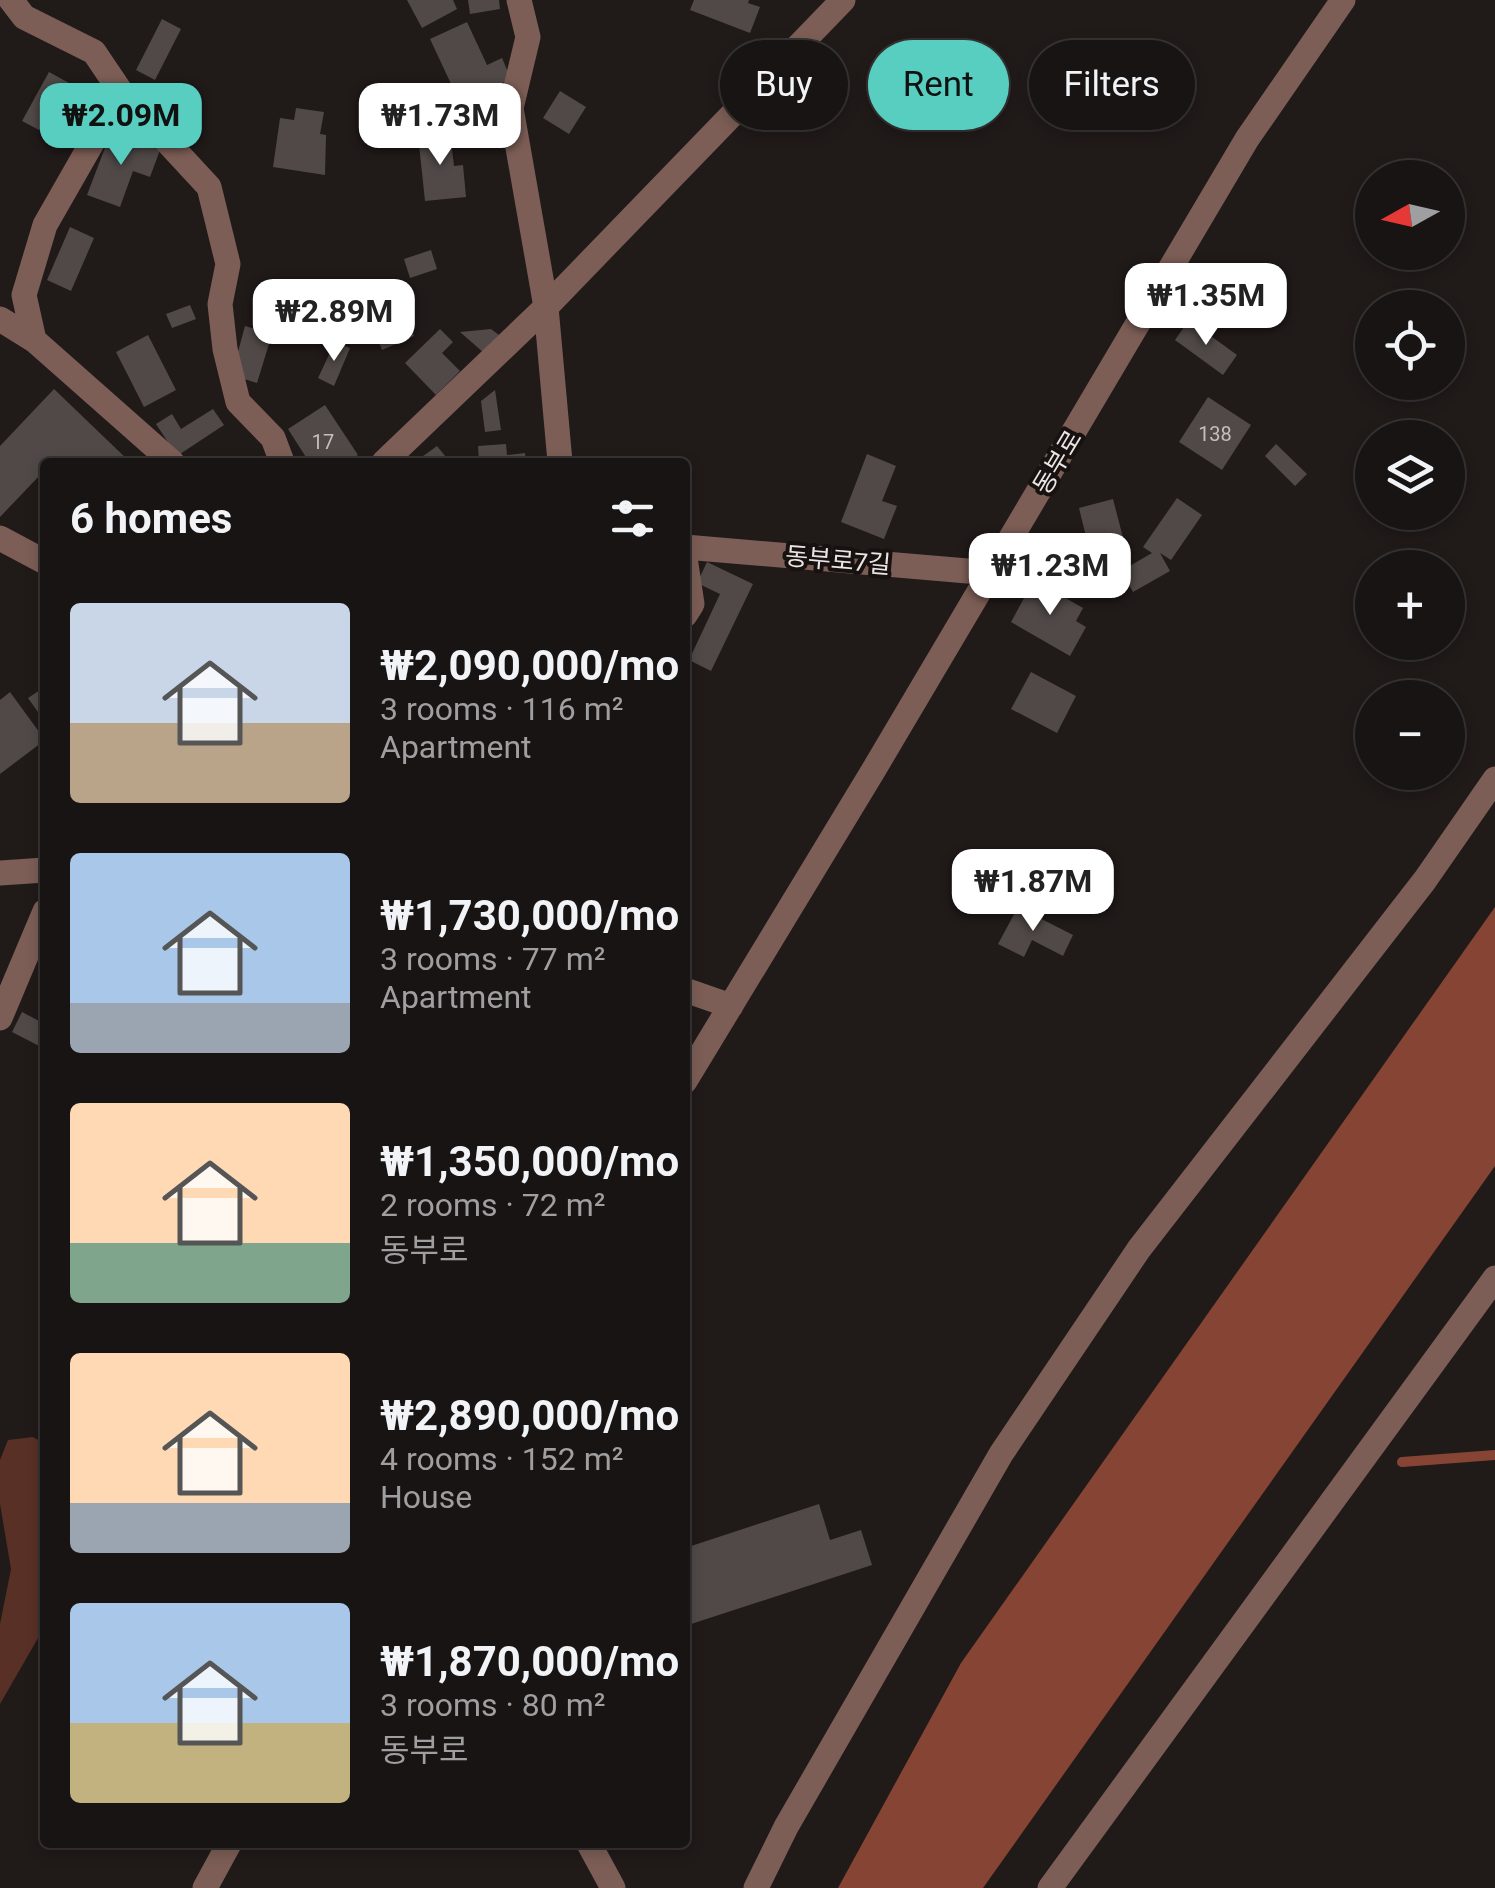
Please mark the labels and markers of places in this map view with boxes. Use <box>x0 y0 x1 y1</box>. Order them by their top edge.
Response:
pin: ₩2.09M <box>40 83 202 168</box>
pin: ₩1.73M <box>359 83 521 168</box>
pin: ₩1.35M <box>1125 263 1287 348</box>
pin: ₩2.89M <box>253 279 415 364</box>
pin: ₩1.23M <box>969 533 1131 618</box>
pin: ₩1.87M <box>952 849 1114 934</box>

